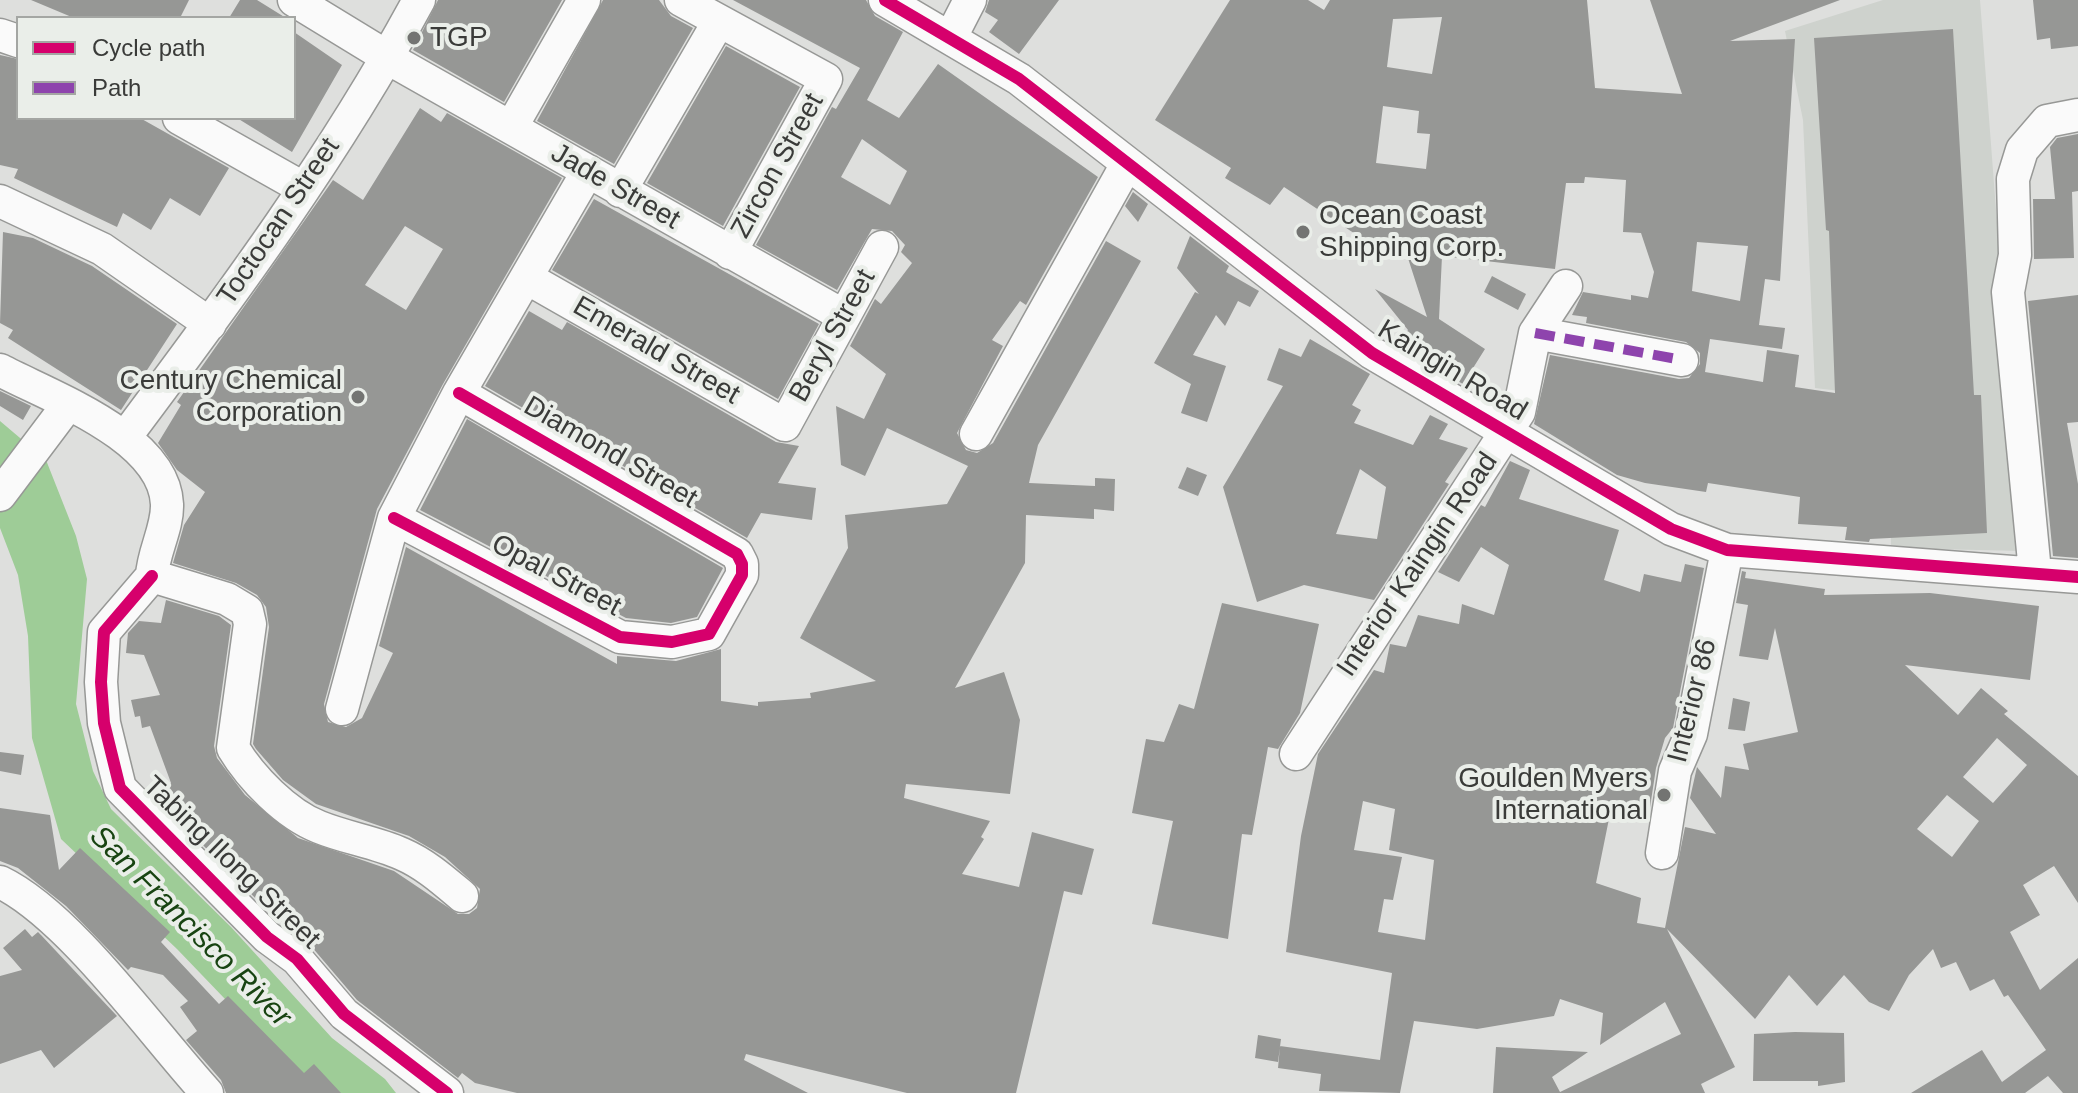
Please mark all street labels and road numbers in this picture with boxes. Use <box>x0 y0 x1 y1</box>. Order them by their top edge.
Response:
street label: Zircon Street <box>724 88 832 244</box>
street label: Toctocan Street <box>211 132 347 312</box>
street label: Jade Street <box>545 137 685 237</box>
street label: Beryl Street <box>783 264 883 408</box>
street label: Emerald Street <box>567 290 745 412</box>
street label: Kaingin Road <box>1371 313 1533 429</box>
street label: Diamond Street <box>517 390 703 516</box>
street label: Interior Kaingin Road <box>1331 447 1505 683</box>
street label: Opal Street <box>486 528 626 624</box>
street label: Interior 86 <box>1661 636 1725 766</box>
street label: Tabing Ilong Street <box>135 770 327 956</box>

